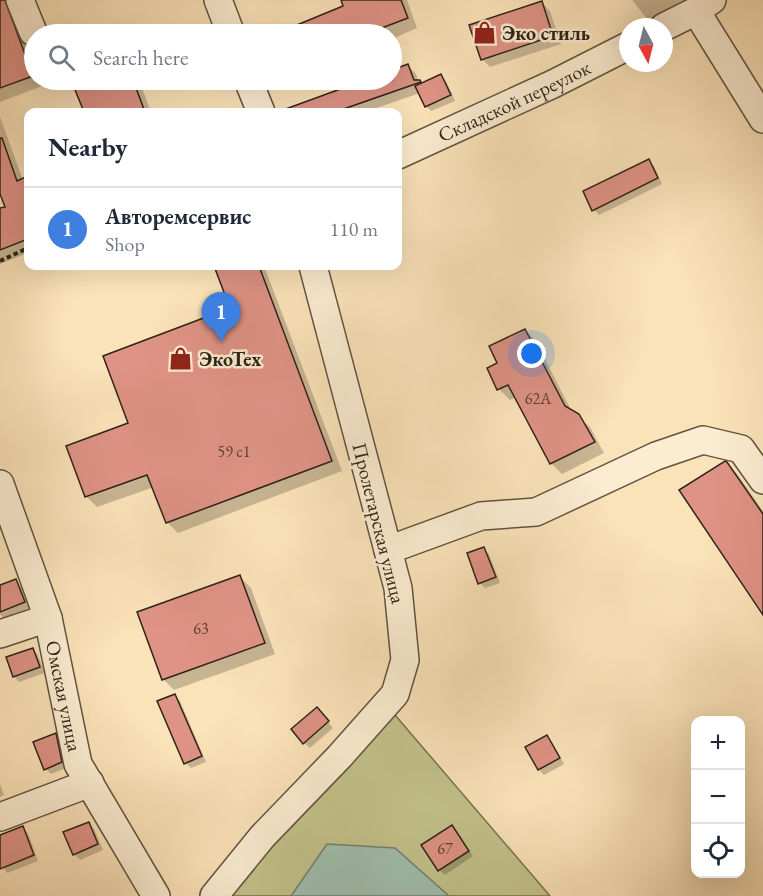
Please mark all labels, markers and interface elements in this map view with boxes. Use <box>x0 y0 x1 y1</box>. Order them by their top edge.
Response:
north arrow <box>619 18 673 72</box>
shop icon: Эко стиль <box>471 20 497 46</box>
place label: Эко стиль <box>502 20 590 46</box>
search box <box>24 24 402 90</box>
icon: search <box>45 41 78 74</box>
text: Search here <box>93 43 188 72</box>
street label: Складской переулок <box>434 54 595 148</box>
text: Nearby <box>48 130 128 164</box>
text: Авторемсервис <box>105 202 251 231</box>
text: 1 <box>62 216 73 242</box>
text: 110 m <box>330 216 378 242</box>
text: Shop <box>105 231 145 257</box>
pin: 1 <box>202 292 240 342</box>
your location <box>517 339 546 368</box>
shop icon: ЭкоТех <box>168 346 194 372</box>
place label: ЭкоТех <box>199 346 261 372</box>
house number: 62А <box>525 388 552 409</box>
street label: Пролетарская улица <box>346 440 412 606</box>
house number: 59 с1 <box>218 441 250 462</box>
house number: 63 <box>193 618 209 639</box>
street label: Омская улица <box>40 638 88 754</box>
map controls <box>691 716 745 878</box>
button: + <box>691 716 745 770</box>
button: − <box>691 770 745 824</box>
button: locate <box>691 824 745 878</box>
house number: 67 <box>437 838 453 859</box>

